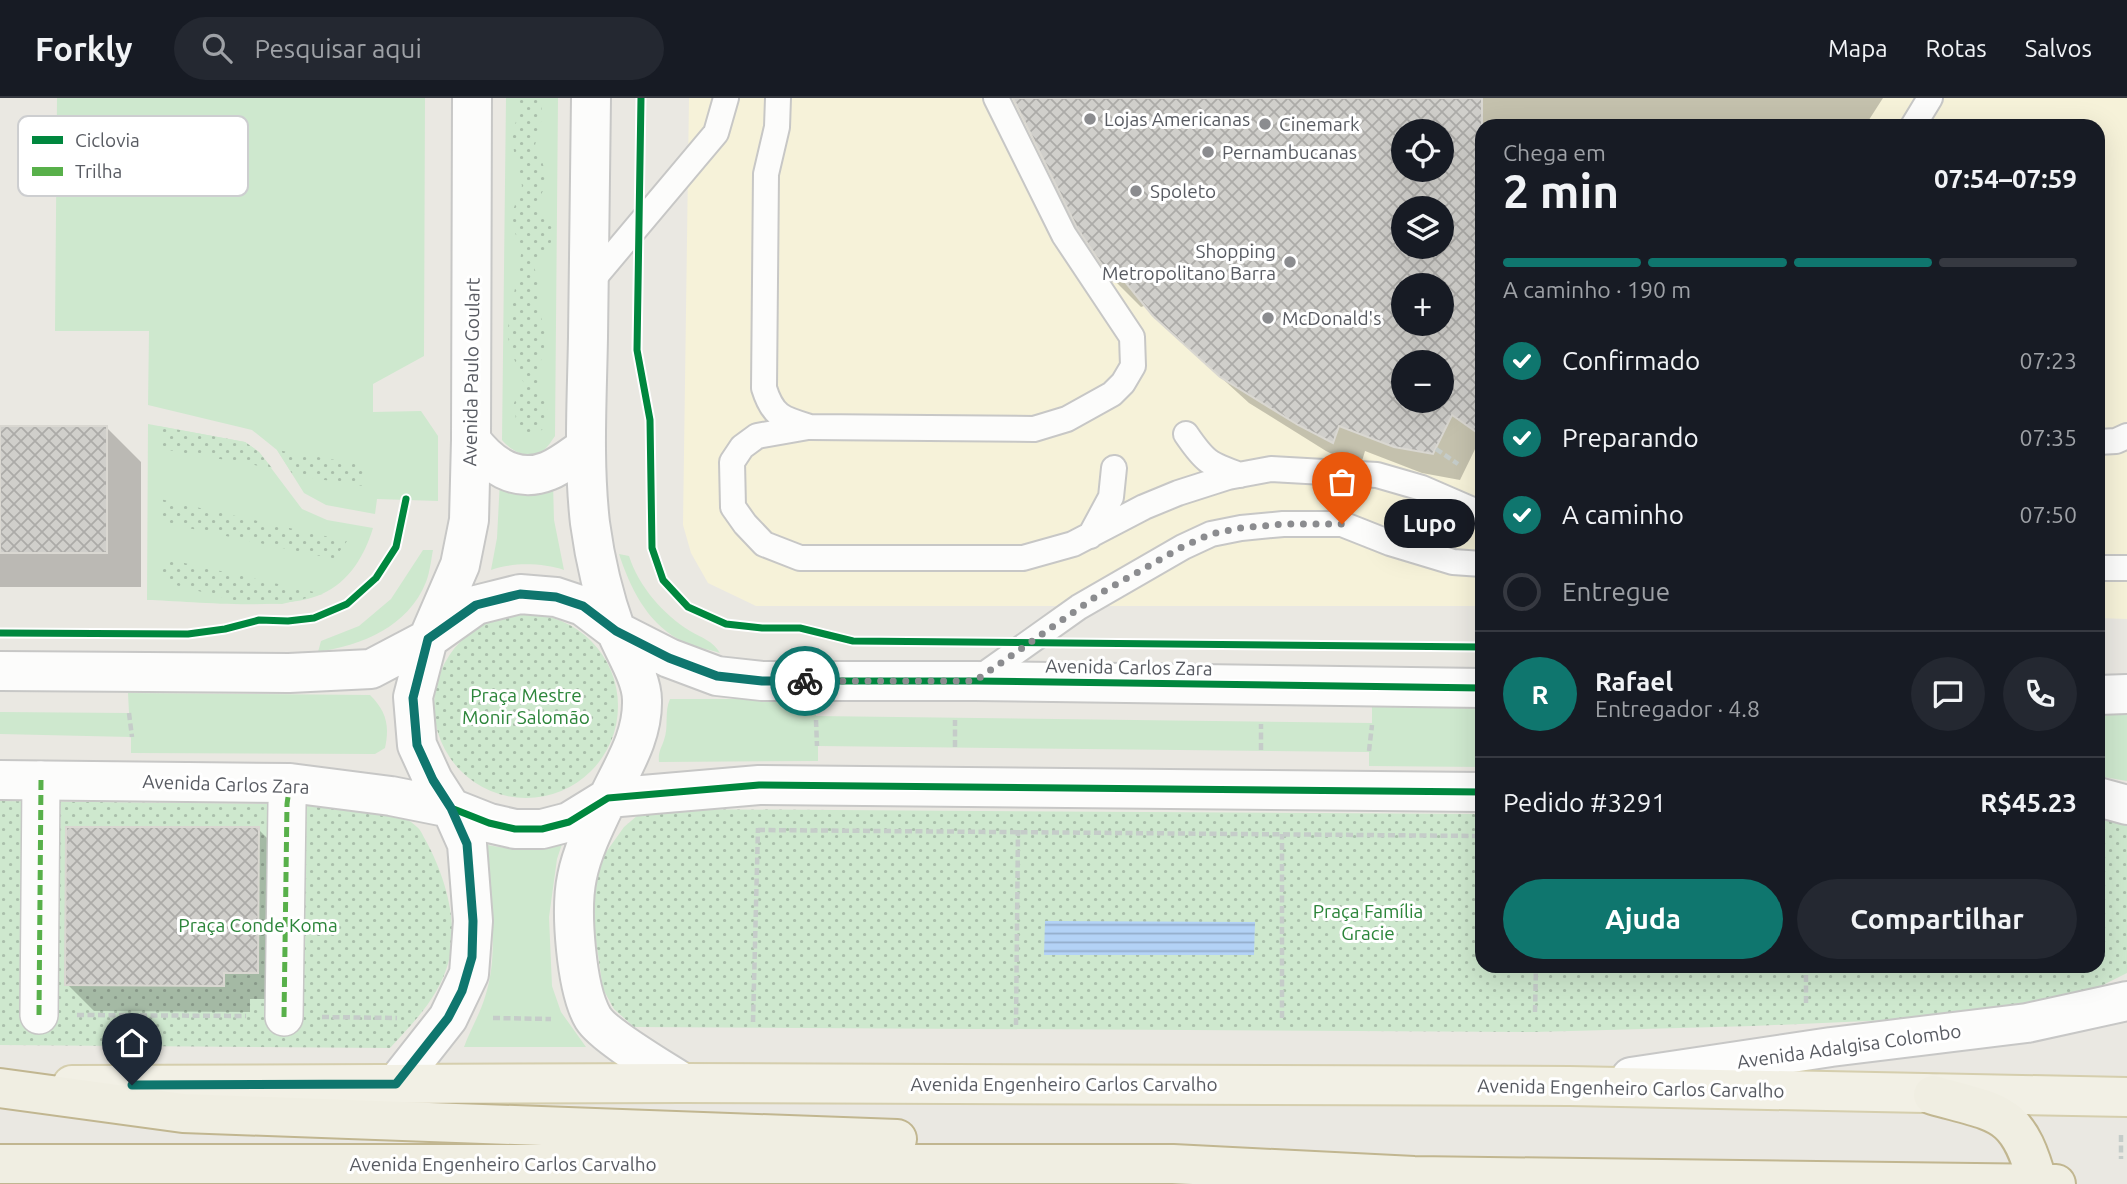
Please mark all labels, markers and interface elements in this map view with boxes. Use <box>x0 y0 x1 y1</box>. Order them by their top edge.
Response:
search box <box>174 17 664 80</box>
icon: search <box>198 29 236 67</box>
text: Forkly <box>35 30 132 67</box>
text: Pesquisar aqui <box>254 34 422 63</box>
text: Mapa <box>1828 35 1888 62</box>
text: Rotas <box>1926 35 1987 62</box>
text: Salvos <box>2025 35 2092 62</box>
place label: Lojas Americanas <box>1104 108 1250 130</box>
marker: Lojas Americanas <box>1082 111 1098 127</box>
place label: Cinemark <box>1279 113 1360 135</box>
legend <box>18 116 248 196</box>
marker: Cinemark <box>1257 116 1273 132</box>
map controls <box>1391 119 1454 413</box>
button: locate <box>1391 119 1454 182</box>
text: Ciclovia <box>75 129 140 151</box>
text: Chega em <box>1503 140 1606 165</box>
place label: Pernambucanas <box>1222 141 1357 163</box>
marker: Pernambucanas <box>1200 144 1216 160</box>
text: Trilha <box>75 160 122 182</box>
text: 07:54–07:59 <box>1934 164 2077 193</box>
text: 2 min <box>1503 165 1619 217</box>
place label: Spoleto <box>1150 180 1216 202</box>
marker: Spoleto <box>1128 183 1144 199</box>
button: layers <box>1391 196 1454 259</box>
place label: Shopping Metropolitano Barra <box>1102 240 1276 284</box>
marker: Shopping Metropolitano Barra <box>1282 254 1298 270</box>
button: + <box>1391 273 1454 336</box>
street label: Avenida Paulo Goulart <box>458 277 484 467</box>
text: A caminho · 190 m <box>1503 277 1691 302</box>
place label: McDonald's <box>1282 307 1381 329</box>
marker: McDonald's <box>1260 310 1276 326</box>
icon: check <box>1503 342 1541 380</box>
text: Confirmado <box>1562 346 1700 375</box>
text: 07:23 <box>2019 348 2077 373</box>
button: − <box>1391 350 1454 413</box>
icon: check <box>1503 419 1541 457</box>
text: Preparando <box>1562 423 1699 452</box>
text: 07:35 <box>2019 425 2077 450</box>
pin <box>1312 452 1372 524</box>
icon: bag <box>1323 463 1361 501</box>
icon: check <box>1503 496 1541 534</box>
callout: Lupo <box>1384 500 1475 548</box>
text: A caminho <box>1562 500 1684 529</box>
text: 07:50 <box>2019 502 2077 527</box>
text: Lupo <box>1403 511 1456 536</box>
text: Entregue <box>1562 577 1670 606</box>
courier <box>770 646 840 716</box>
street label: Avenida Carlos Zara <box>1045 655 1213 679</box>
button: chat <box>1911 657 1985 731</box>
button: phone <box>2003 657 2077 731</box>
icon: bike <box>786 662 824 700</box>
text: Rafael <box>1595 667 1673 696</box>
text: R <box>1531 680 1549 709</box>
park label: Praça Mestre Monir Salomão <box>462 684 590 728</box>
text: Entregador · 4.8 <box>1595 696 1760 721</box>
street label: Avenida Carlos Zara <box>142 770 310 798</box>
text: Pedido #3291 <box>1503 788 1666 817</box>
text: R$45.23 <box>1980 788 2077 817</box>
button: Ajuda <box>1503 879 1783 959</box>
button: Compartilhar <box>1797 879 2077 959</box>
park label: Praça Família Gracie <box>1313 900 1423 944</box>
park label: Praça Conde Koma <box>178 914 338 936</box>
pin <box>102 1013 162 1085</box>
street label: Avenida Adalgisa Colombo <box>1736 1019 1962 1073</box>
icon: home <box>113 1024 151 1062</box>
street label: Avenida Engenheiro Carlos Carvalho <box>910 1073 1218 1095</box>
street label: Avenida Engenheiro Carlos Carvalho <box>1477 1074 1785 1102</box>
street label: Avenida Engenheiro Carlos Carvalho <box>349 1153 657 1175</box>

